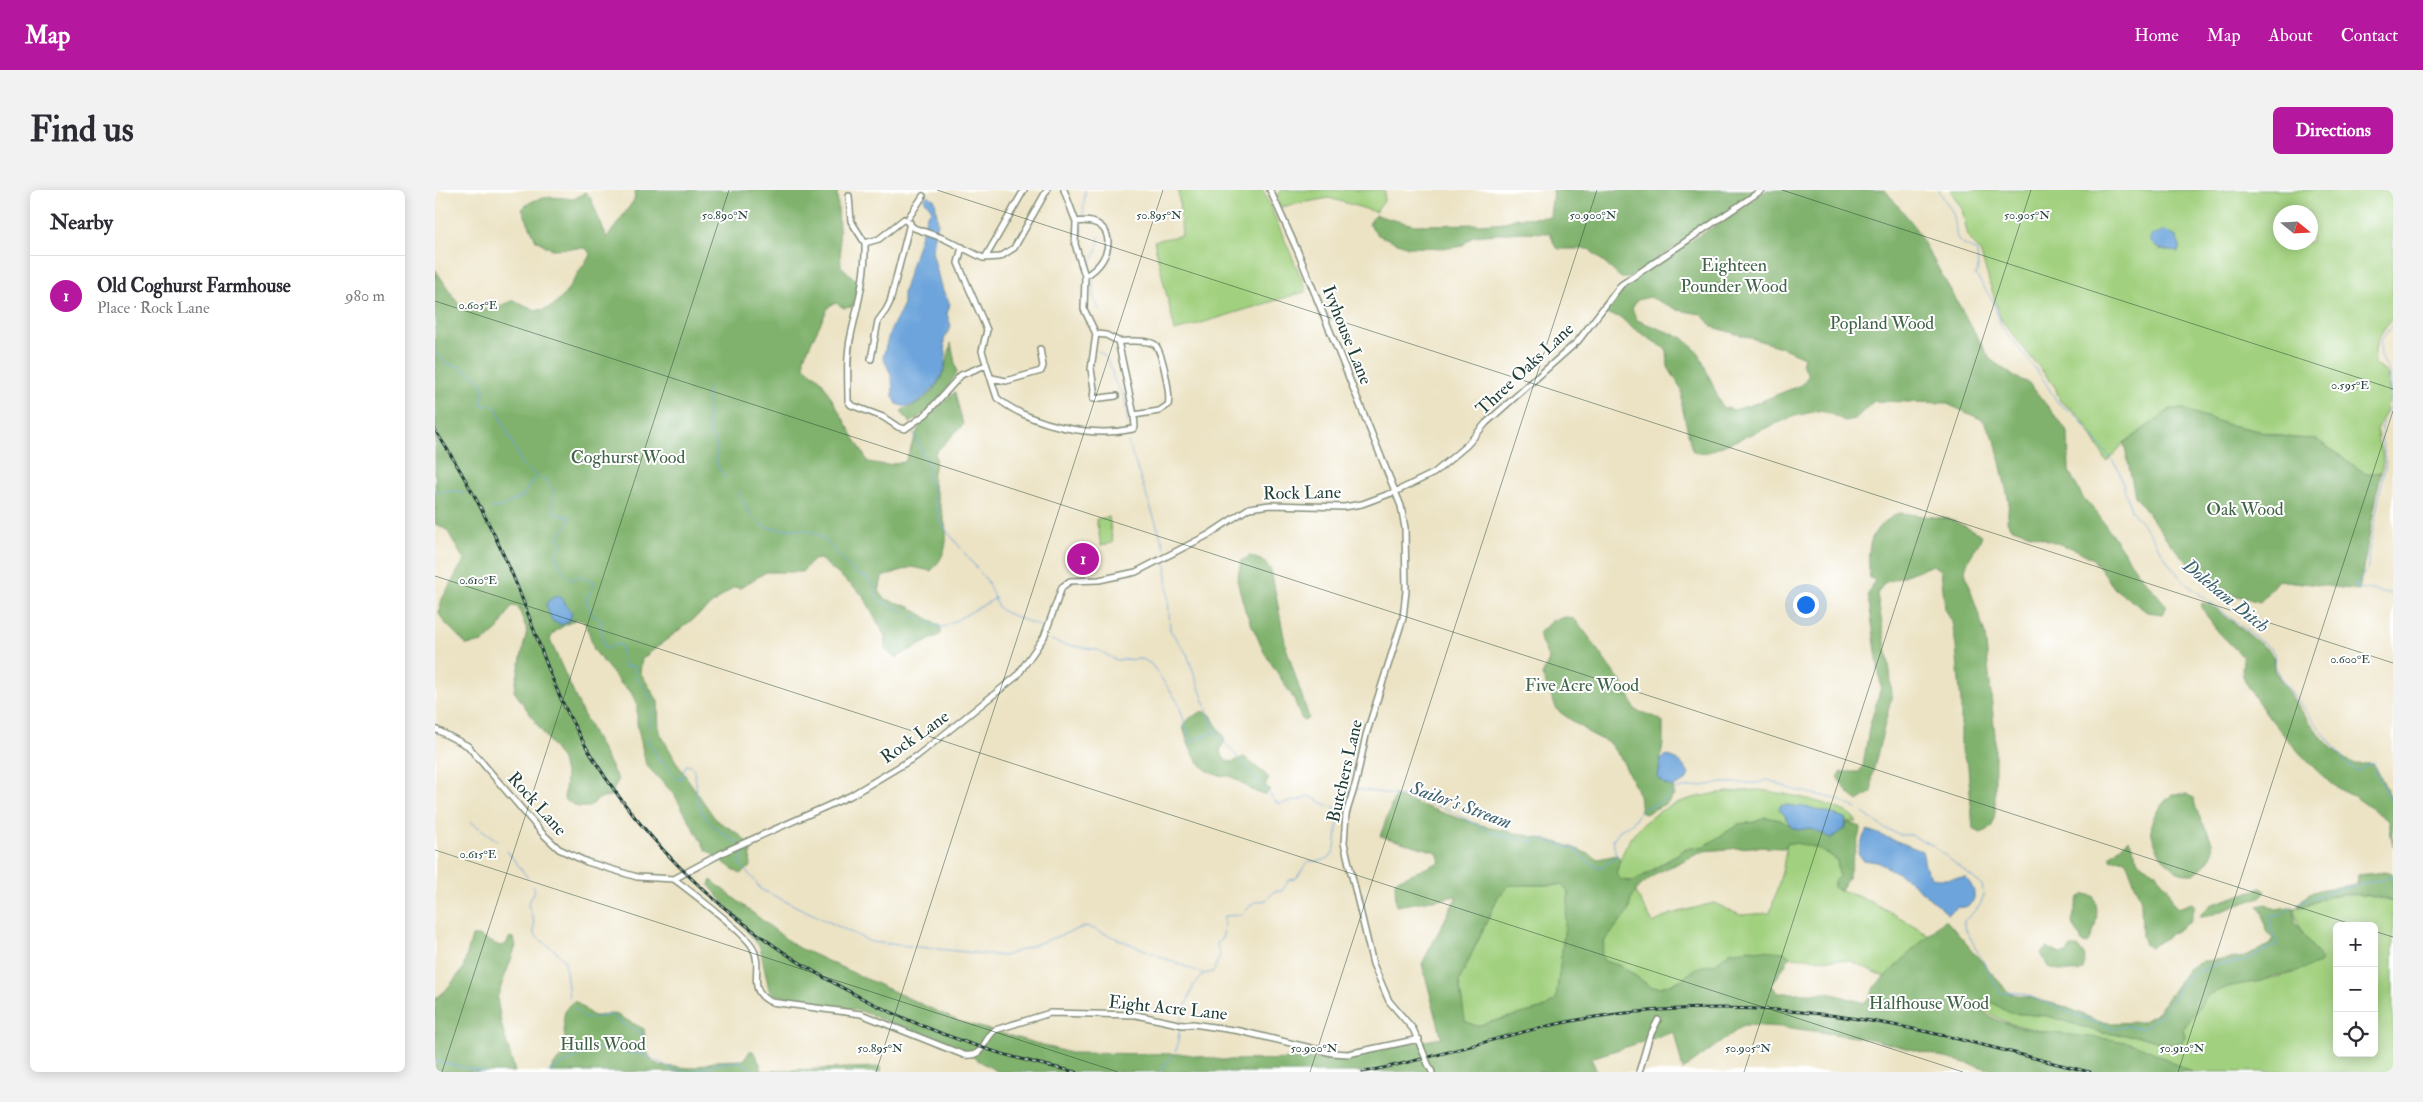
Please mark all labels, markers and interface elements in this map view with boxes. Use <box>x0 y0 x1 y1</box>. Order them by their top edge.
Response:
text: Map <box>25 20 70 51</box>
text: Home <box>2134 24 2179 47</box>
text: Map <box>2207 24 2241 47</box>
text: About <box>2269 24 2313 47</box>
text: Contact <box>2341 24 2398 47</box>
button: Directions <box>2273 107 2393 154</box>
text: Find us <box>30 108 134 152</box>
north arrow <box>2273 205 2318 250</box>
text: 50.890°N <box>702 208 749 223</box>
text: 50.895°N <box>1136 208 1182 223</box>
text: 50.900°N <box>1569 208 1617 223</box>
text: 50.905°N <box>2004 208 2050 223</box>
text: Nearby <box>50 209 113 236</box>
park label: Eighteen Pounder Wood <box>1680 254 1788 298</box>
text: Old Coghurst Farmhouse <box>97 274 291 298</box>
street label: Ivyhouse Lane <box>1317 282 1377 388</box>
text: 1 <box>63 286 69 306</box>
text: 980 m <box>345 286 385 306</box>
text: Place · Rock Lane <box>97 298 210 318</box>
text: 0.605°E <box>459 298 498 313</box>
park label: Popland Wood <box>1830 312 1934 335</box>
street label: Three Oaks Lane <box>1471 317 1579 420</box>
text: 0.595°E <box>2331 378 2369 393</box>
park label: Coghurst Wood <box>571 446 686 469</box>
street label: Rock Lane <box>1263 481 1342 505</box>
park label: Oak Wood <box>2206 498 2284 521</box>
pin: 1 <box>1067 540 1099 578</box>
water label: Doleham Ditch <box>2177 553 2274 638</box>
text: 0.610°E <box>459 573 497 588</box>
your location <box>1793 592 1819 618</box>
text: 0.600°E <box>2330 652 2370 667</box>
park label: Five Acre Wood <box>1525 674 1639 697</box>
street label: Rock Lane <box>876 705 954 769</box>
street label: Butchers Lane <box>1322 717 1368 825</box>
street label: Rock Lane <box>502 767 572 841</box>
water label: Sailor's Stream <box>1406 775 1515 834</box>
text: 0.615°E <box>460 847 497 862</box>
map controls <box>2333 922 2378 1057</box>
button: + <box>2333 922 2378 967</box>
button: − <box>2333 967 2378 1012</box>
street label: Eight Acre Lane <box>1107 990 1229 1026</box>
park label: Halfhouse Wood <box>1869 992 1989 1015</box>
button: locate <box>2333 1012 2378 1057</box>
park label: Hulls Wood <box>560 1033 646 1056</box>
text: 50.895°N <box>857 1041 903 1056</box>
text: 50.900°N <box>1290 1041 1338 1056</box>
text: 50.905°N <box>1725 1041 1771 1056</box>
text: 50.910°N <box>2159 1041 2205 1056</box>

